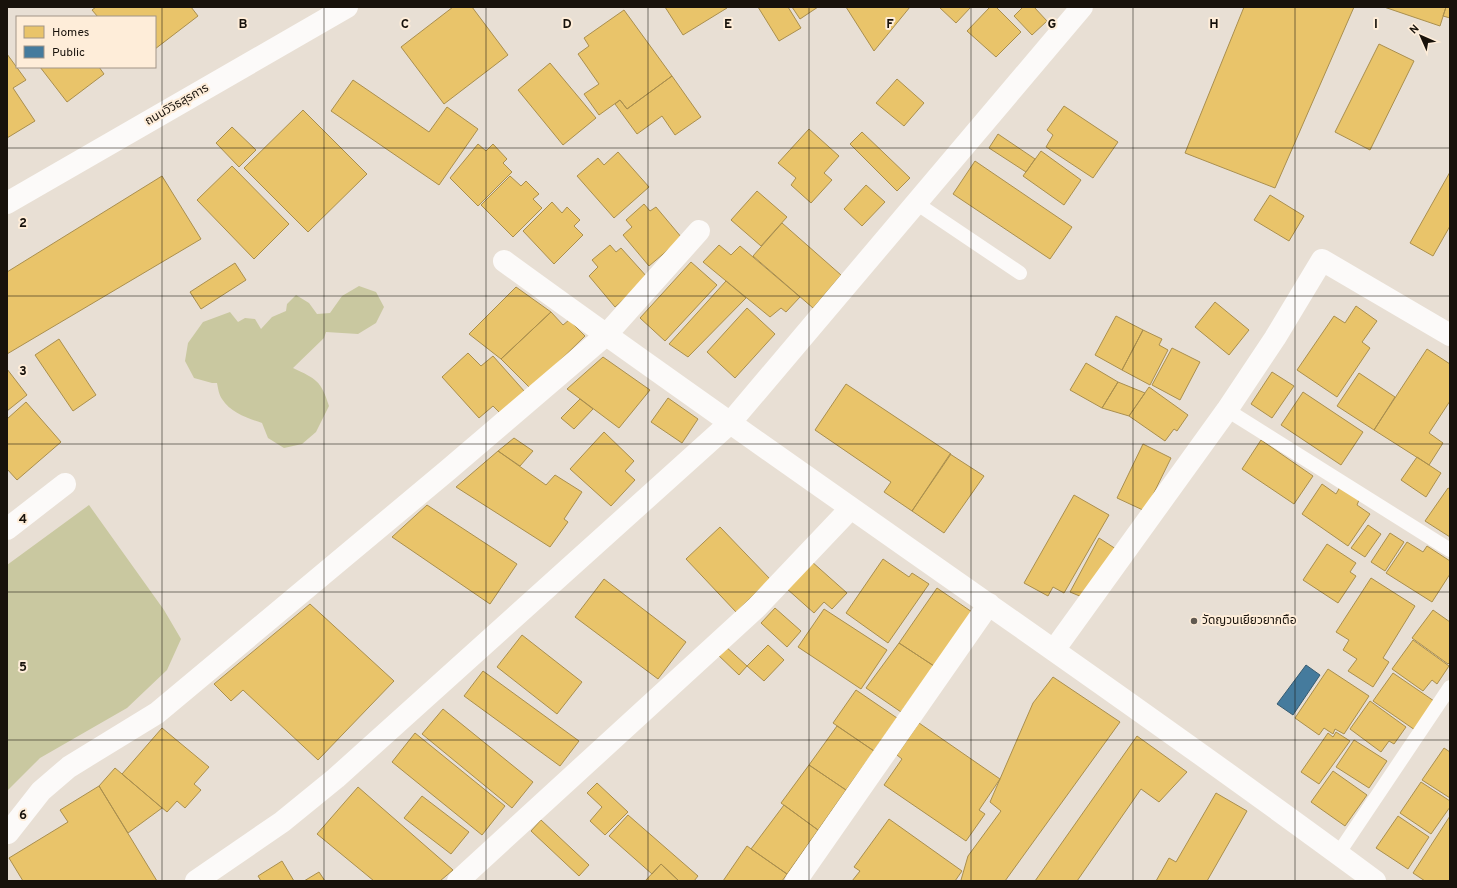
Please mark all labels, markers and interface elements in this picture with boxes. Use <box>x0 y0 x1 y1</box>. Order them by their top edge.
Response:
legend <box>16 16 156 68</box>
north arrow <box>1401 16 1441 56</box>
text: B <box>239 17 248 33</box>
text: C <box>401 17 409 33</box>
text: D <box>562 17 572 33</box>
text: E <box>724 17 732 33</box>
text: F <box>886 17 894 33</box>
text: G <box>1048 17 1057 33</box>
text: H <box>1209 17 1219 33</box>
text: I <box>1374 17 1378 33</box>
text: N <box>1407 22 1422 37</box>
text: Homes <box>52 25 89 41</box>
text: Public <box>52 45 85 61</box>
street label: ถนนวิวิธสุรการ <box>142 80 212 130</box>
text: 2 <box>19 216 27 232</box>
text: 3 <box>19 364 27 380</box>
text: 4 <box>19 512 27 528</box>
place label: วัดญวนเยียวยากตือ <box>1202 613 1297 629</box>
marker: วัดญวนเยียวยากตือ <box>1189 616 1199 626</box>
text: 5 <box>19 660 27 676</box>
text: 6 <box>19 808 27 824</box>

